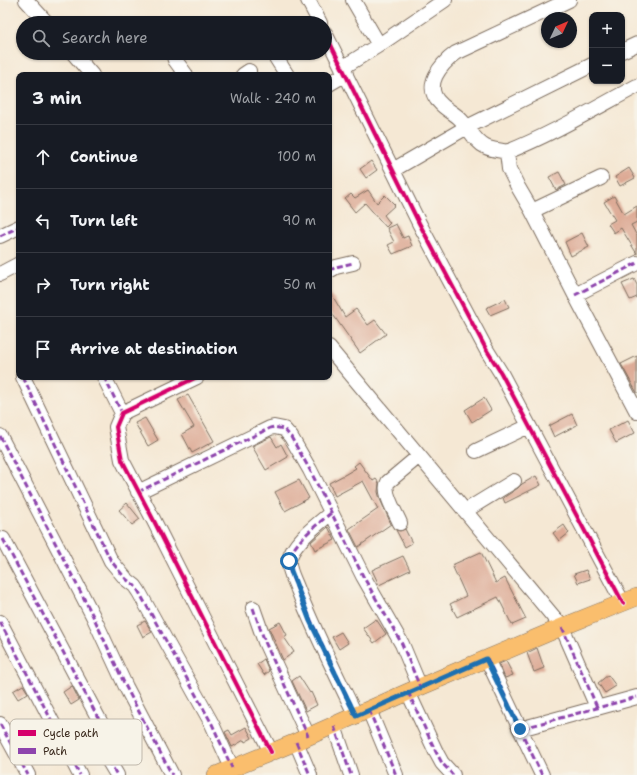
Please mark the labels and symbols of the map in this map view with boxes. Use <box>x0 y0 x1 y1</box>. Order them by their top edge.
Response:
north arrow <box>541 12 577 48</box>
route start <box>280 552 298 570</box>
legend <box>10 719 142 765</box>
route end <box>511 720 529 738</box>
text: Cycle path <box>43 726 99 741</box>
text: Path <box>43 744 67 759</box>

